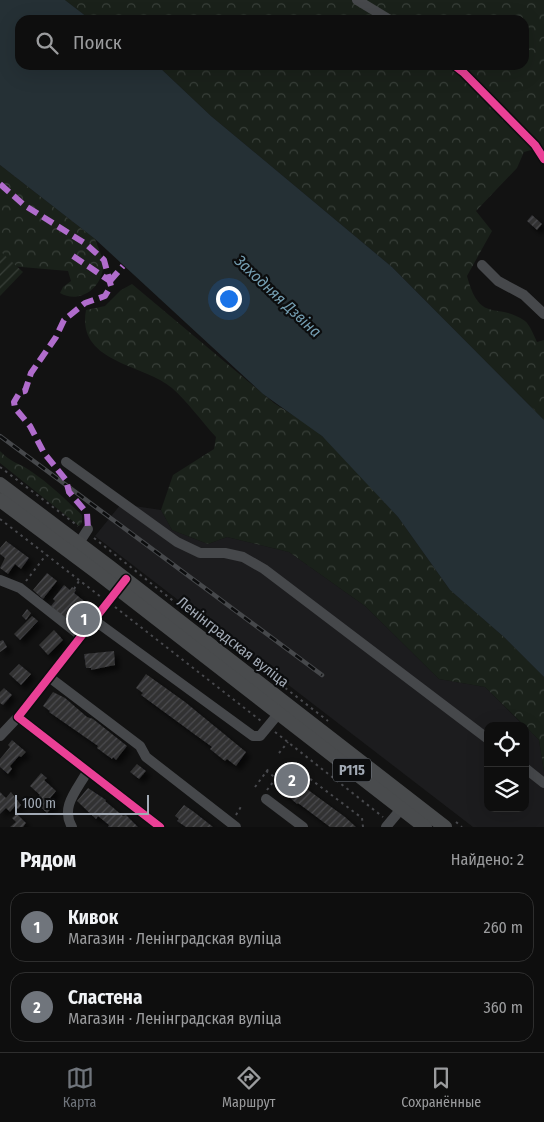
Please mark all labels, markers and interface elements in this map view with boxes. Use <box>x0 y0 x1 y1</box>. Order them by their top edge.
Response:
search box <box>15 15 529 70</box>
icon: search <box>33 29 61 57</box>
text: Поиск <box>73 31 122 54</box>
water label: Заходняя Дзвіна <box>230 250 325 341</box>
your location <box>216 286 242 312</box>
street label: Ленінградская вуліца <box>174 593 292 691</box>
pin: 1 <box>68 600 100 638</box>
map controls <box>484 722 529 812</box>
button: locate <box>484 722 529 767</box>
road number: Р115 <box>333 758 371 782</box>
pin: 2 <box>276 761 308 799</box>
button: layers <box>484 767 529 812</box>
scale bar <box>15 792 149 815</box>
text: 100 m <box>22 795 56 812</box>
text: Рядом <box>20 847 76 873</box>
text: Найдено: 2 <box>451 850 524 869</box>
text: Кивок <box>68 906 118 929</box>
text: 1 <box>34 918 40 937</box>
text: 260 m <box>484 918 523 937</box>
text: Магазин · Ленінградская вуліца <box>68 929 282 948</box>
text: Сластена <box>68 986 142 1009</box>
text: 2 <box>33 998 41 1017</box>
text: 360 m <box>483 998 523 1017</box>
text: Магазин · Ленінградская вуліца <box>68 1009 282 1028</box>
tab: Карта <box>63 1064 96 1111</box>
tab: Маршрут <box>222 1064 276 1111</box>
tab: Сохранённые <box>401 1064 481 1111</box>

